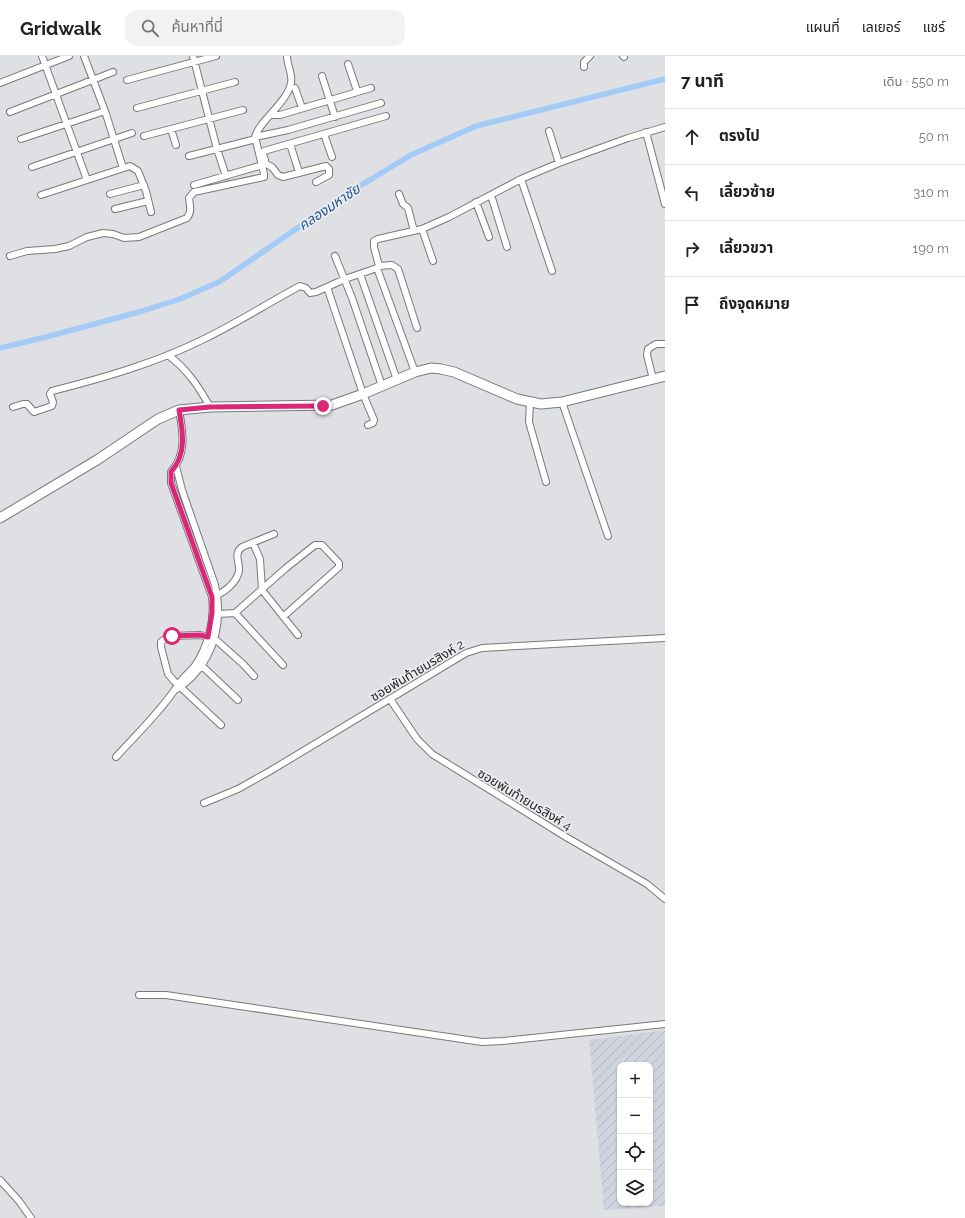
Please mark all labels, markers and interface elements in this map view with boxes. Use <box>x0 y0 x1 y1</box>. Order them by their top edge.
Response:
search box <box>125 10 405 46</box>
text: Gridwalk <box>20 17 101 39</box>
icon: search <box>139 17 161 39</box>
text: ค้นหาที่นี่ <box>171 18 223 36</box>
text: แผนที่ <box>806 19 840 35</box>
text: เลเยอร์ <box>862 19 901 35</box>
text: แชร์ <box>923 19 945 35</box>
text: 7 นาที <box>681 71 724 91</box>
text: เดิน · 550 m <box>883 74 949 89</box>
icon: ahead <box>681 126 703 148</box>
text: ตรงไป <box>719 127 760 145</box>
text: 50 m <box>919 129 949 144</box>
water label: คลองมหาชัย <box>295 180 364 233</box>
icon: left <box>681 182 703 204</box>
text: เลี้ยวซ้าย <box>719 183 775 201</box>
text: 310 m <box>913 185 949 200</box>
icon: right <box>681 238 703 260</box>
text: เลี้ยวขวา <box>719 239 773 257</box>
text: 190 m <box>913 241 949 256</box>
icon: arrive <box>681 294 703 316</box>
text: ถึงจุดหมาย <box>719 295 790 313</box>
route end <box>314 397 332 415</box>
route start <box>163 627 181 645</box>
street label: ซอยพันท้ายนรสิงห์ 2 <box>368 636 467 704</box>
street label: ซอยพันท้ายนรสิงห์ 4 <box>475 765 575 833</box>
map controls <box>617 1062 653 1206</box>
button: + <box>617 1062 653 1098</box>
button: − <box>617 1098 653 1134</box>
button: locate <box>617 1134 653 1170</box>
button: layers <box>617 1170 653 1206</box>

